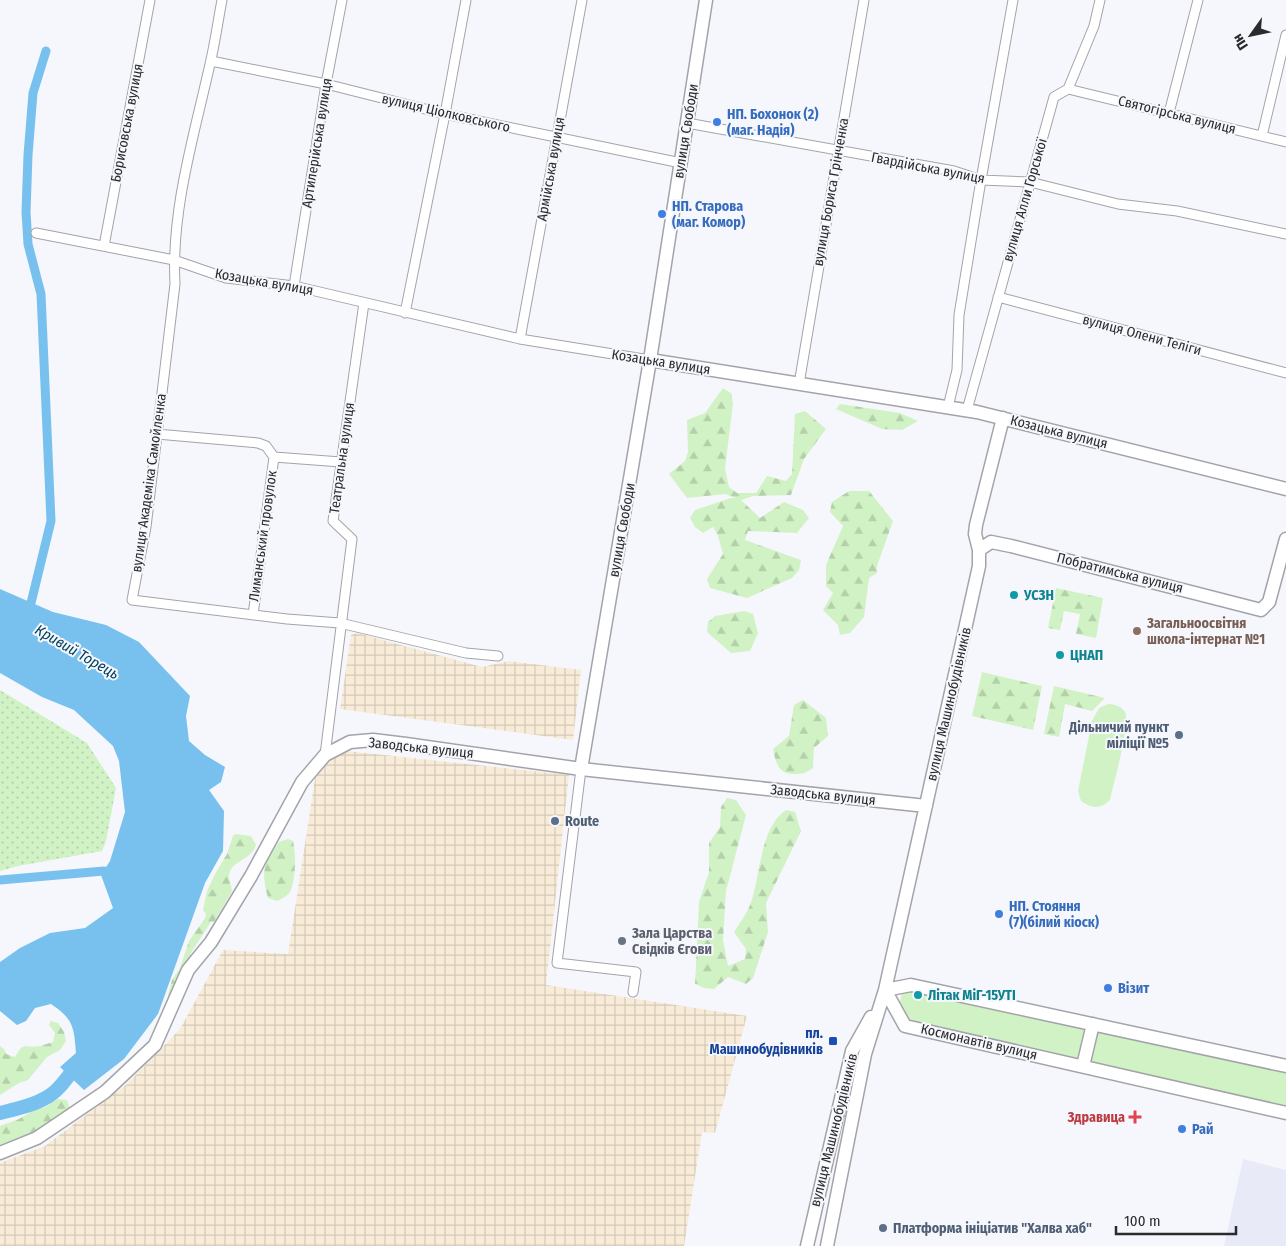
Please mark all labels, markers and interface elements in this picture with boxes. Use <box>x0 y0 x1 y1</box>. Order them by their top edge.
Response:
north arrow <box>1226 10 1276 60</box>
text: Пн <box>1229 31 1252 53</box>
street label: Борисовська вулиця <box>107 62 147 184</box>
street label: Артилерійська вулиця <box>298 77 336 209</box>
street label: вулиця Свободи <box>670 82 702 180</box>
street label: вулиця Ціолковського <box>380 90 512 136</box>
street label: Святогірська вулиця <box>1116 92 1238 138</box>
place label: НП. Бохонок (2) (маг. Надія) <box>727 106 818 139</box>
street label: Армійська вулиця <box>533 116 569 222</box>
marker: НП. Бохонок (2) (маг. Надія) <box>711 116 723 128</box>
street label: вулиця Бориса Грінченка <box>810 116 852 268</box>
street label: вулиця Алли Горської <box>999 136 1051 264</box>
street label: Гвардійська вулиця <box>870 149 986 187</box>
place label: НП. Старова (маг. Комор) <box>672 198 745 231</box>
marker: НП. Старова (маг. Комор) <box>656 208 668 220</box>
street label: Козацька вулиця <box>213 265 315 299</box>
street label: вулиця Олени Теліги <box>1081 311 1203 359</box>
street label: Козацька вулиця <box>610 346 712 378</box>
street label: вулиця Академіка Самойленка <box>128 392 170 574</box>
street label: Театральна вулиця <box>326 401 358 515</box>
street label: Козацька вулиця <box>1009 412 1109 452</box>
street label: Лиманський провулок <box>245 469 281 603</box>
street label: вулиця Свободи <box>605 481 639 579</box>
street label: Побратимська вулиця <box>1055 549 1185 597</box>
place label: УСЗН <box>1023 587 1054 604</box>
marker: УСЗН <box>1008 589 1020 601</box>
place label: Загальноосвітня школа-інтернат №1 <box>1146 615 1265 648</box>
water label: Кривий Торець <box>32 621 122 683</box>
street label: вулиця Машинобудівників <box>923 625 975 783</box>
marker: Загальноосвітня школа-інтернат №1 <box>1131 625 1143 637</box>
place label: ЦНАП <box>1070 647 1103 664</box>
marker: ЦНАП <box>1054 649 1066 661</box>
place label: Дільничий пункт міліції №5 <box>1068 719 1170 752</box>
marker: Дільничий пункт міліції №5 <box>1173 729 1185 741</box>
street label: Заводська вулиця <box>368 734 474 762</box>
street label: Заводська вулиця <box>770 781 876 809</box>
place label: Route <box>565 813 599 830</box>
marker: Route <box>549 815 561 827</box>
place label: НП. Стояння (7)(білий кіоск) <box>1009 898 1099 931</box>
marker: НП. Стояння (7)(білий кіоск) <box>993 908 1005 920</box>
place label: Зала Царства Свідків Єгови <box>631 925 712 958</box>
marker: Зала Царства Свідків Єгови <box>616 935 628 947</box>
place label: Візит <box>1118 980 1150 997</box>
marker: Візит <box>1102 982 1114 994</box>
place label: Літак МіГ-15УТІ <box>928 987 1016 1004</box>
marker: Літак МіГ-15УТІ <box>912 989 924 1001</box>
street label: Космонавтів вулиця <box>919 1020 1039 1064</box>
place label: пл. Машинобудівників <box>710 1025 823 1058</box>
marker: пл. Машинобудівників <box>827 1035 839 1047</box>
street label: вулиця Машинобудівників <box>807 1052 861 1208</box>
place label: Здравица <box>1066 1109 1125 1126</box>
marker: Здравица <box>1129 1111 1141 1123</box>
place label: Рай <box>1192 1121 1213 1138</box>
marker: Рай <box>1176 1123 1188 1135</box>
scale bar <box>1116 1204 1236 1236</box>
text: 100 m <box>1124 1212 1161 1230</box>
place label: Платформа ініціатив "Халва хаб" <box>893 1220 1092 1237</box>
marker: Платформа ініціатив "Халва хаб" <box>877 1222 889 1234</box>

